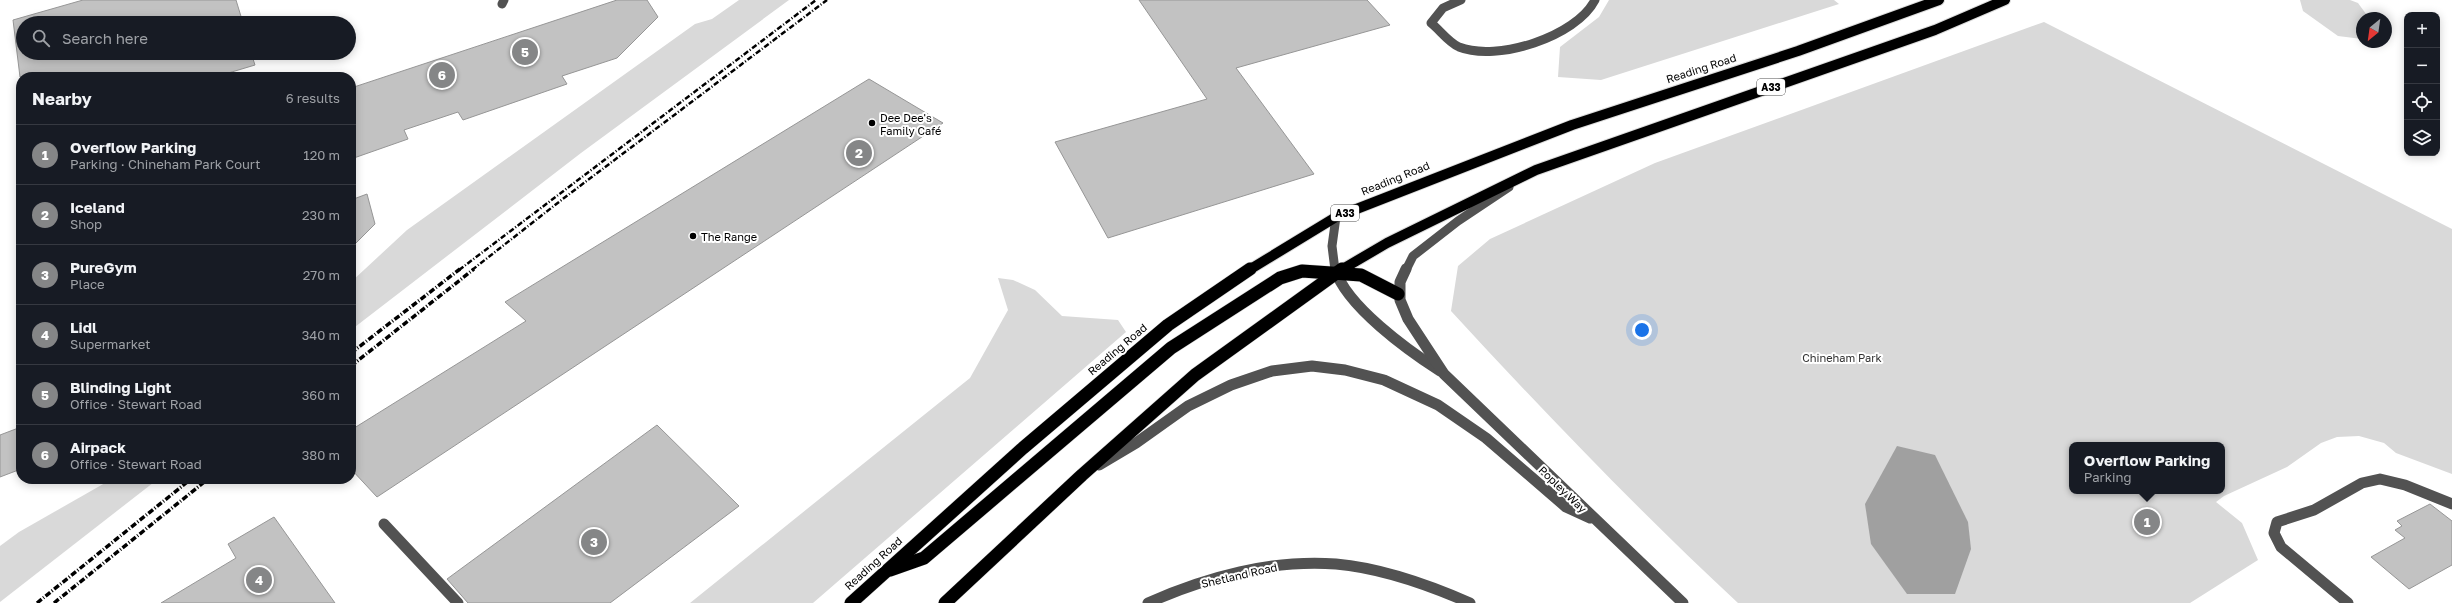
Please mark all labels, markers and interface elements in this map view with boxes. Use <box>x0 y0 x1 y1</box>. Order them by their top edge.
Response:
north arrow <box>2356 12 2392 48</box>
map controls <box>2404 12 2440 156</box>
button: + <box>2404 12 2440 48</box>
search box <box>16 16 356 60</box>
icon: search <box>30 27 52 49</box>
text: Search here <box>62 29 148 47</box>
pin: 5 <box>512 37 538 67</box>
button: − <box>2404 48 2440 84</box>
street label: Reading Road <box>1664 51 1738 85</box>
pin: 6 <box>429 60 455 90</box>
road number: A33 <box>1757 79 1785 95</box>
button: locate <box>2404 84 2440 120</box>
text: Nearby <box>32 88 92 109</box>
text: 6 results <box>286 90 340 106</box>
place label: Dee Dee's Family Café <box>880 111 941 137</box>
marker: Dee Dee's Family Café <box>867 118 877 128</box>
button: layers <box>2404 120 2440 156</box>
text: Overflow Parking <box>70 138 196 156</box>
pin: 2 <box>846 138 872 168</box>
text: 1 <box>42 147 48 163</box>
text: 120 m <box>303 147 340 163</box>
text: Parking · Chineham Park Court <box>70 156 260 172</box>
street label: Reading Road <box>1359 158 1431 198</box>
text: Iceland <box>70 198 125 216</box>
road number: A33 <box>1331 205 1359 221</box>
text: 2 <box>41 207 49 223</box>
text: 230 m <box>302 207 340 223</box>
text: Shop <box>70 216 102 232</box>
place label: The Range <box>701 230 757 243</box>
marker: The Range <box>688 231 698 241</box>
text: PureGym <box>70 258 137 276</box>
text: 3 <box>41 267 49 283</box>
text: 270 m <box>303 267 340 283</box>
text: Place <box>70 276 105 292</box>
text: Lidl <box>70 318 97 336</box>
your location <box>1632 320 1652 340</box>
street label: Reading Road <box>1085 321 1149 377</box>
text: 4 <box>41 327 49 343</box>
text: 340 m <box>302 327 340 343</box>
text: Supermarket <box>70 336 151 352</box>
park label: Chineham Park <box>1802 351 1882 364</box>
text: Blinding Light <box>70 378 171 396</box>
text: 5 <box>41 387 49 403</box>
text: 360 m <box>302 387 340 403</box>
text: Office · Stewart Road <box>70 396 202 412</box>
text: Airpack <box>70 438 126 456</box>
popup <box>2069 442 2225 494</box>
text: 6 <box>41 447 49 463</box>
text: 380 m <box>302 447 340 463</box>
text: Overflow Parking <box>2084 451 2210 469</box>
text: Office · Stewart Road <box>70 456 202 472</box>
street label: Popley Way <box>1536 463 1590 515</box>
text: Parking <box>2084 469 2131 485</box>
pin: 1 <box>2134 507 2160 537</box>
pin: 3 <box>581 527 607 557</box>
street label: Reading Road <box>842 534 904 592</box>
street label: Shetland Road <box>1200 560 1278 590</box>
pin: 4 <box>246 565 272 595</box>

